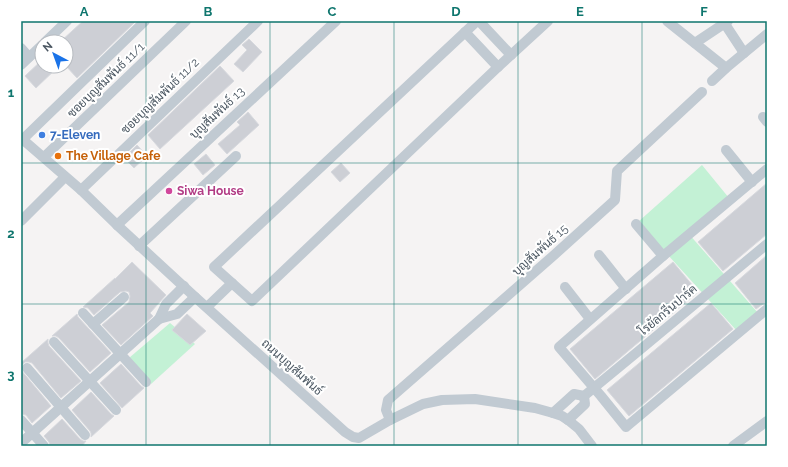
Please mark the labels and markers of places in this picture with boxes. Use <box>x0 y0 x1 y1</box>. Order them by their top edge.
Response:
place label: 7-Eleven <box>50 128 100 142</box>
marker: 7-Eleven <box>37 130 47 140</box>
place label: The Village Cafe <box>66 149 160 163</box>
marker: The Village Cafe <box>53 151 63 161</box>
place label: Siwa House <box>177 184 244 198</box>
marker: Siwa House <box>164 186 174 196</box>

